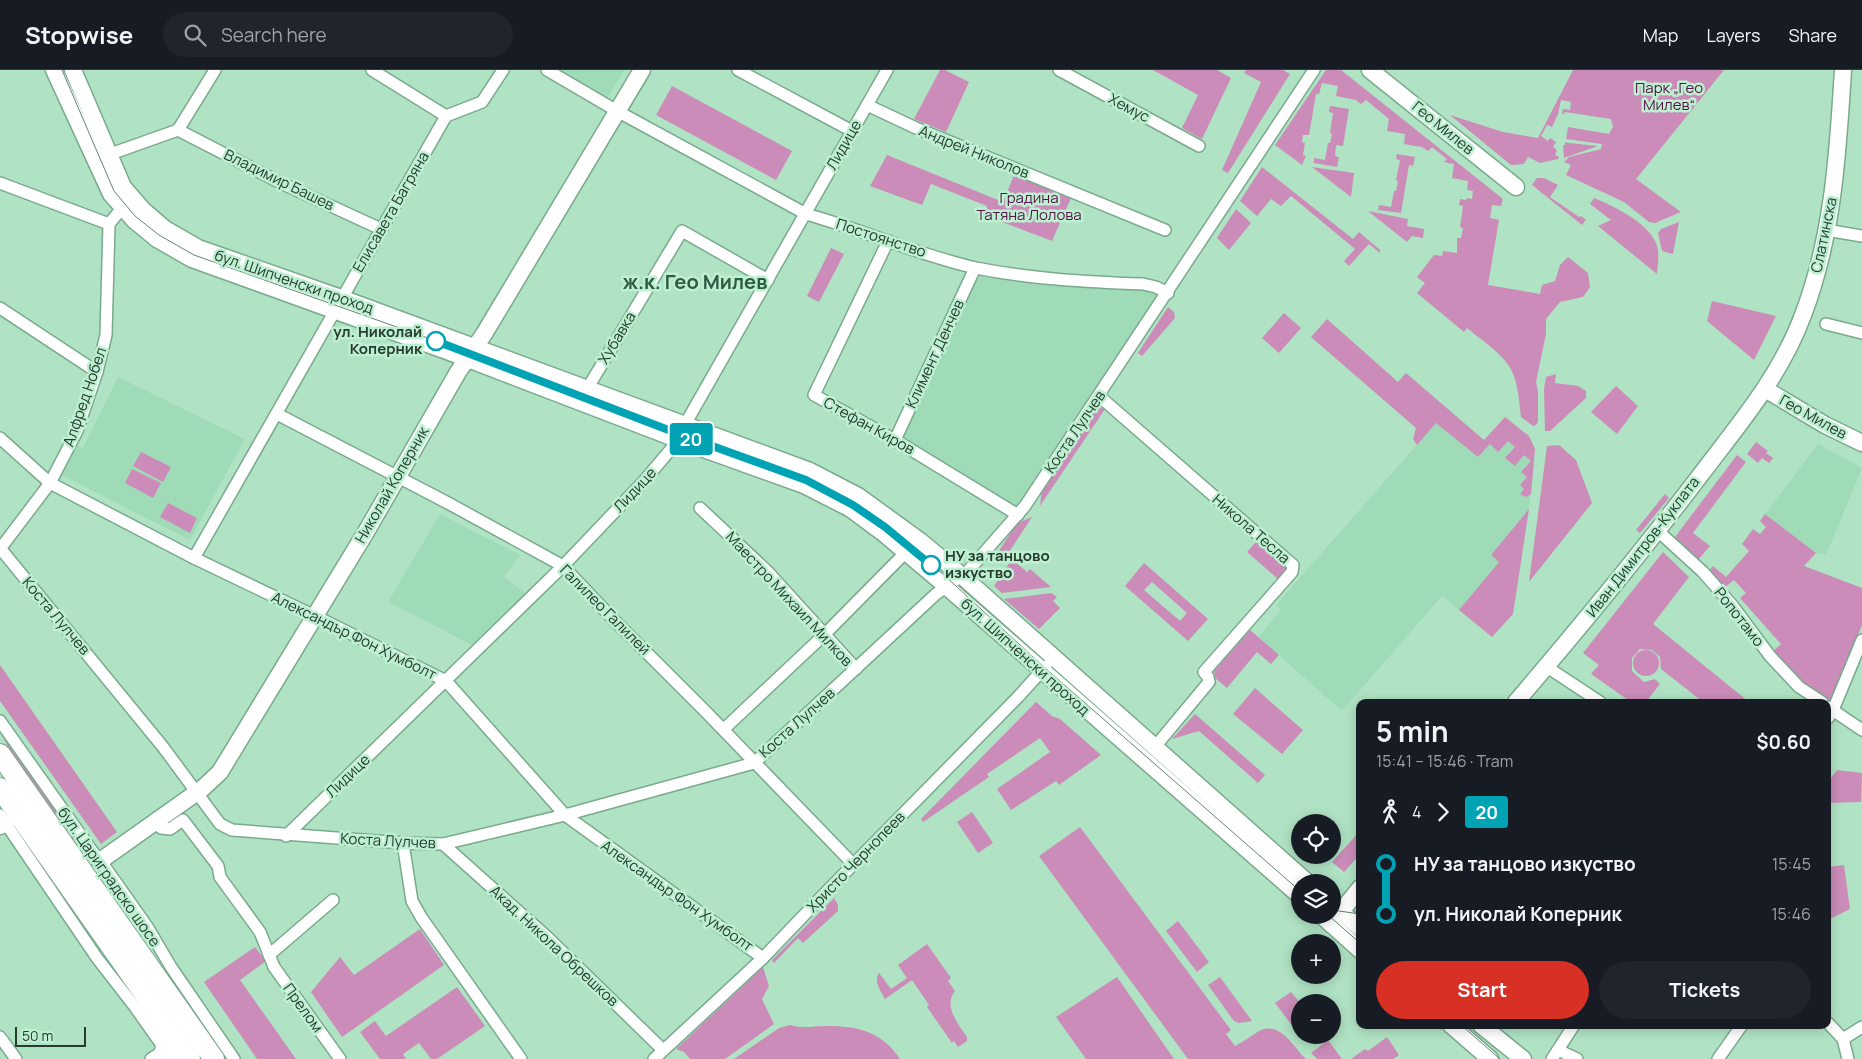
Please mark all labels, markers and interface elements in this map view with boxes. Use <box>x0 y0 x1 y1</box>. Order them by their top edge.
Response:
search box <box>163 12 513 57</box>
text: Stopwise <box>25 18 133 51</box>
icon: search <box>181 21 209 49</box>
text: Search here <box>221 22 327 48</box>
text: Map <box>1643 23 1678 47</box>
text: Layers <box>1706 23 1760 47</box>
text: Share <box>1788 23 1837 47</box>
park label: Парк „Гео Милев“ <box>1635 77 1703 115</box>
street label: Хемус <box>1105 88 1154 127</box>
street label: Гео Милев <box>1408 96 1479 159</box>
street label: Лидице <box>821 116 866 174</box>
street label: Андрей Николов <box>916 120 1032 183</box>
street label: Владимир Башев <box>221 144 338 215</box>
street label: Елисавета Багряна <box>347 147 434 276</box>
park label: Градина Татяна Лолова <box>976 187 1082 225</box>
street label: Слатинска <box>1805 195 1842 275</box>
street label: Постоянство <box>833 213 929 262</box>
street label: бул. Шипченски проход <box>212 244 376 319</box>
district label: ж.к. Гео Милев <box>623 268 767 295</box>
street label: Климент Денчев <box>900 296 969 412</box>
street label: Хубавка <box>593 308 640 368</box>
place label: ул. Николай Коперник <box>333 321 423 359</box>
marker: ул. Николай Коперник <box>426 331 446 351</box>
street label: Алфред Нобел <box>58 344 111 449</box>
street label: Коста Лулчев <box>1039 386 1110 477</box>
street label: Гео Милев <box>1776 389 1851 444</box>
street label: Стефан Киров <box>820 392 919 459</box>
street label: Николай Коперник <box>350 422 434 547</box>
line badge: 20 <box>668 423 714 455</box>
text: 20 <box>680 427 702 451</box>
street label: Лидице <box>608 462 661 517</box>
street label: Иван Димитров-Куклата <box>1581 472 1704 621</box>
street label: Никола Тесла <box>1208 489 1295 568</box>
street label: Маестро Михаил Милков <box>721 527 858 671</box>
place label: НУ за танцово изкуство <box>945 545 1050 583</box>
marker: НУ за танцово изкуство <box>921 555 941 575</box>
street label: Галилео Галилей <box>555 560 655 660</box>
street label: Коста Лулчев <box>18 572 95 659</box>
street label: Ропотамо <box>1710 583 1769 651</box>
street label: Александър Фон Хумболт <box>268 586 441 685</box>
street label: бул. Шипченски проход <box>956 593 1094 720</box>
street label: Коста Лулчев <box>754 683 839 762</box>
text: 5 min <box>1376 712 1449 750</box>
text: $0.60 <box>1756 729 1811 755</box>
street label: Лидице <box>321 749 375 802</box>
text: 15:41 – 15:46 · Tram <box>1376 750 1513 772</box>
icon: walk <box>1376 798 1404 826</box>
icon: forward <box>1429 798 1457 826</box>
text: 20 <box>1475 800 1498 824</box>
text: 4 <box>1412 801 1421 823</box>
street label: бул. Цариградско шосе <box>53 803 166 951</box>
street label: Христо Чернопеев <box>802 806 909 917</box>
map controls <box>1291 814 1341 1044</box>
button: locate <box>1291 814 1341 864</box>
street label: Коста Лулчев <box>340 828 436 853</box>
street label: Александър Фон Хумболт <box>597 835 758 956</box>
text: НУ за танцово изкуство <box>1414 851 1636 877</box>
text: 15:45 <box>1772 853 1811 875</box>
button: layers <box>1291 874 1341 924</box>
street label: Акад. Никола Обрешков <box>485 880 623 1011</box>
text: ул. Николай Коперник <box>1414 901 1622 927</box>
text: 15:46 <box>1771 903 1811 925</box>
button: + <box>1291 934 1341 984</box>
button: Start <box>1376 961 1589 1019</box>
button: Tickets <box>1599 961 1811 1019</box>
street label: Прелом <box>278 979 328 1036</box>
button: − <box>1291 994 1341 1044</box>
scale bar <box>15 1024 86 1047</box>
text: 50 m <box>22 1026 53 1045</box>

